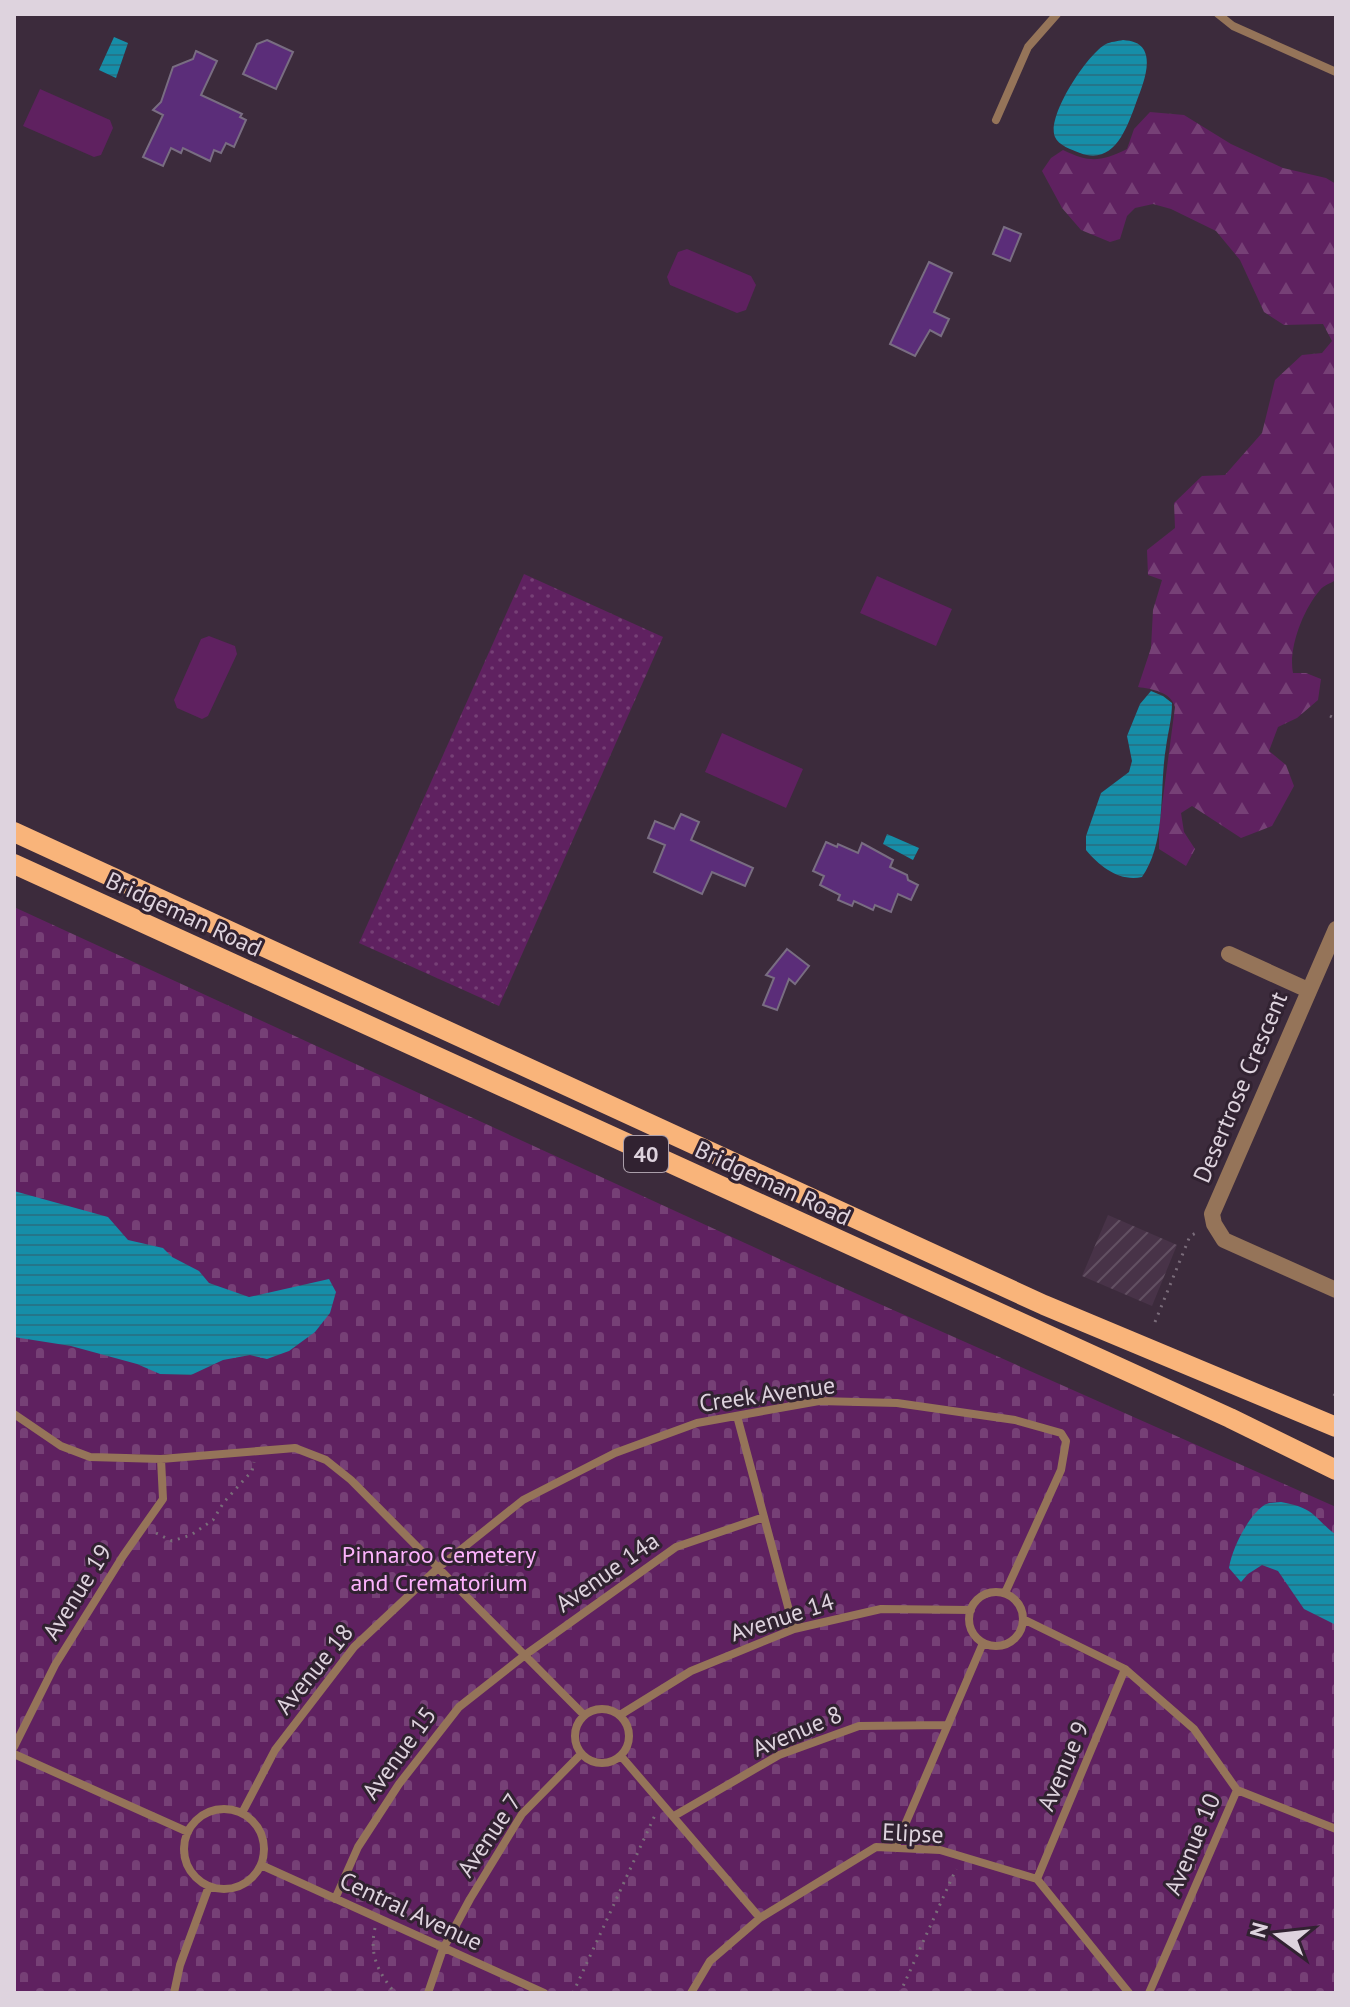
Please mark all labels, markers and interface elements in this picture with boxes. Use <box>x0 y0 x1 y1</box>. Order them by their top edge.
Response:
street label: Bridgeman Road <box>101 864 267 964</box>
street label: Desertrose Crescent <box>1186 987 1294 1187</box>
street label: Bridgeman Road <box>690 1133 856 1233</box>
road number: 40 <box>624 1136 668 1172</box>
street label: Creek Avenue <box>697 1369 837 1419</box>
street label: Avenue 14a <box>549 1525 665 1619</box>
street label: Avenue 19 <box>35 1538 119 1646</box>
park label: Pinnaroo Cemetery and Crematorium <box>342 1539 536 1598</box>
street label: Avenue 14 <box>726 1586 838 1648</box>
street label: Avenue 18 <box>268 1617 360 1721</box>
street label: Avenue 8 <box>747 1698 847 1764</box>
street label: Avenue 15 <box>355 1700 443 1806</box>
street label: Avenue 9 <box>1030 1716 1096 1816</box>
street label: Avenue 7 <box>450 1787 528 1883</box>
street label: Avenue 10 <box>1157 1788 1227 1900</box>
street label: Elipse <box>881 1816 945 1850</box>
street label: Central Avenue <box>335 1864 487 1958</box>
north arrow <box>1238 1895 1318 1975</box>
text: N <box>1243 1919 1274 1940</box>

